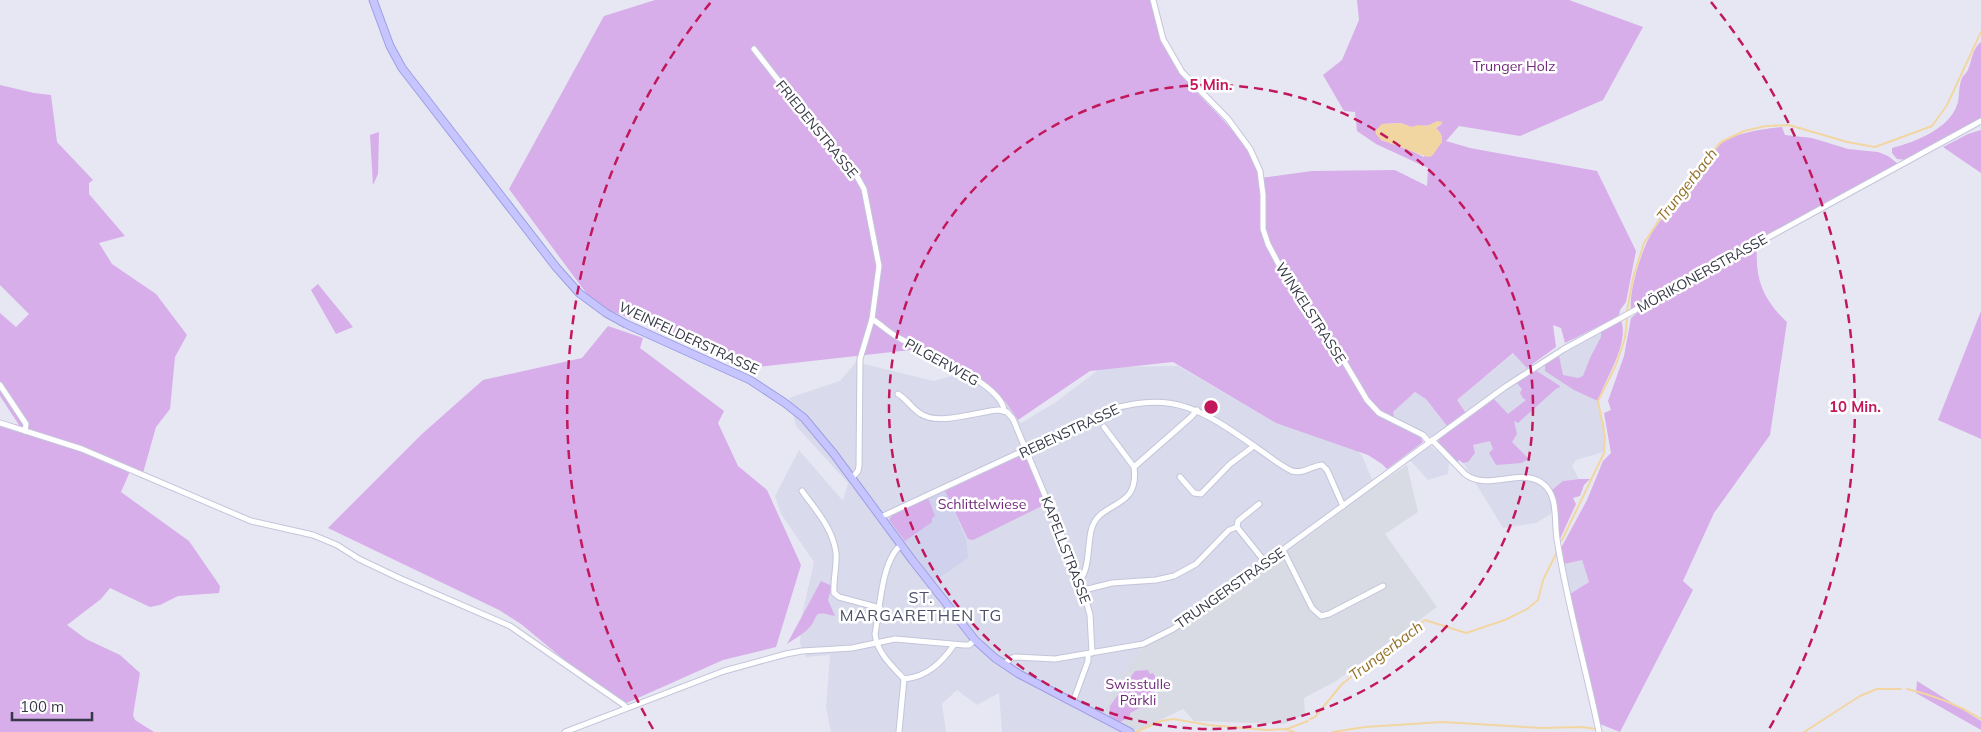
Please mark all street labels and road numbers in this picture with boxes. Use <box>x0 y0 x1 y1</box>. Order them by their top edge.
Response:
street label: FRIEDENSTRASSE <box>772 76 862 182</box>
street label: MÖRIKONERSTRASSE <box>1634 230 1770 316</box>
street label: WINKELSTRASSE <box>1272 259 1350 367</box>
street label: WEINFELDERSTRASSE <box>616 298 762 378</box>
street label: PILGERWEG <box>902 334 982 390</box>
street label: REBENSTRASSE <box>1016 400 1122 462</box>
street label: KAPELLSTRASSE <box>1037 494 1095 606</box>
street label: TRUNGERSTRASSE <box>1172 544 1288 632</box>

